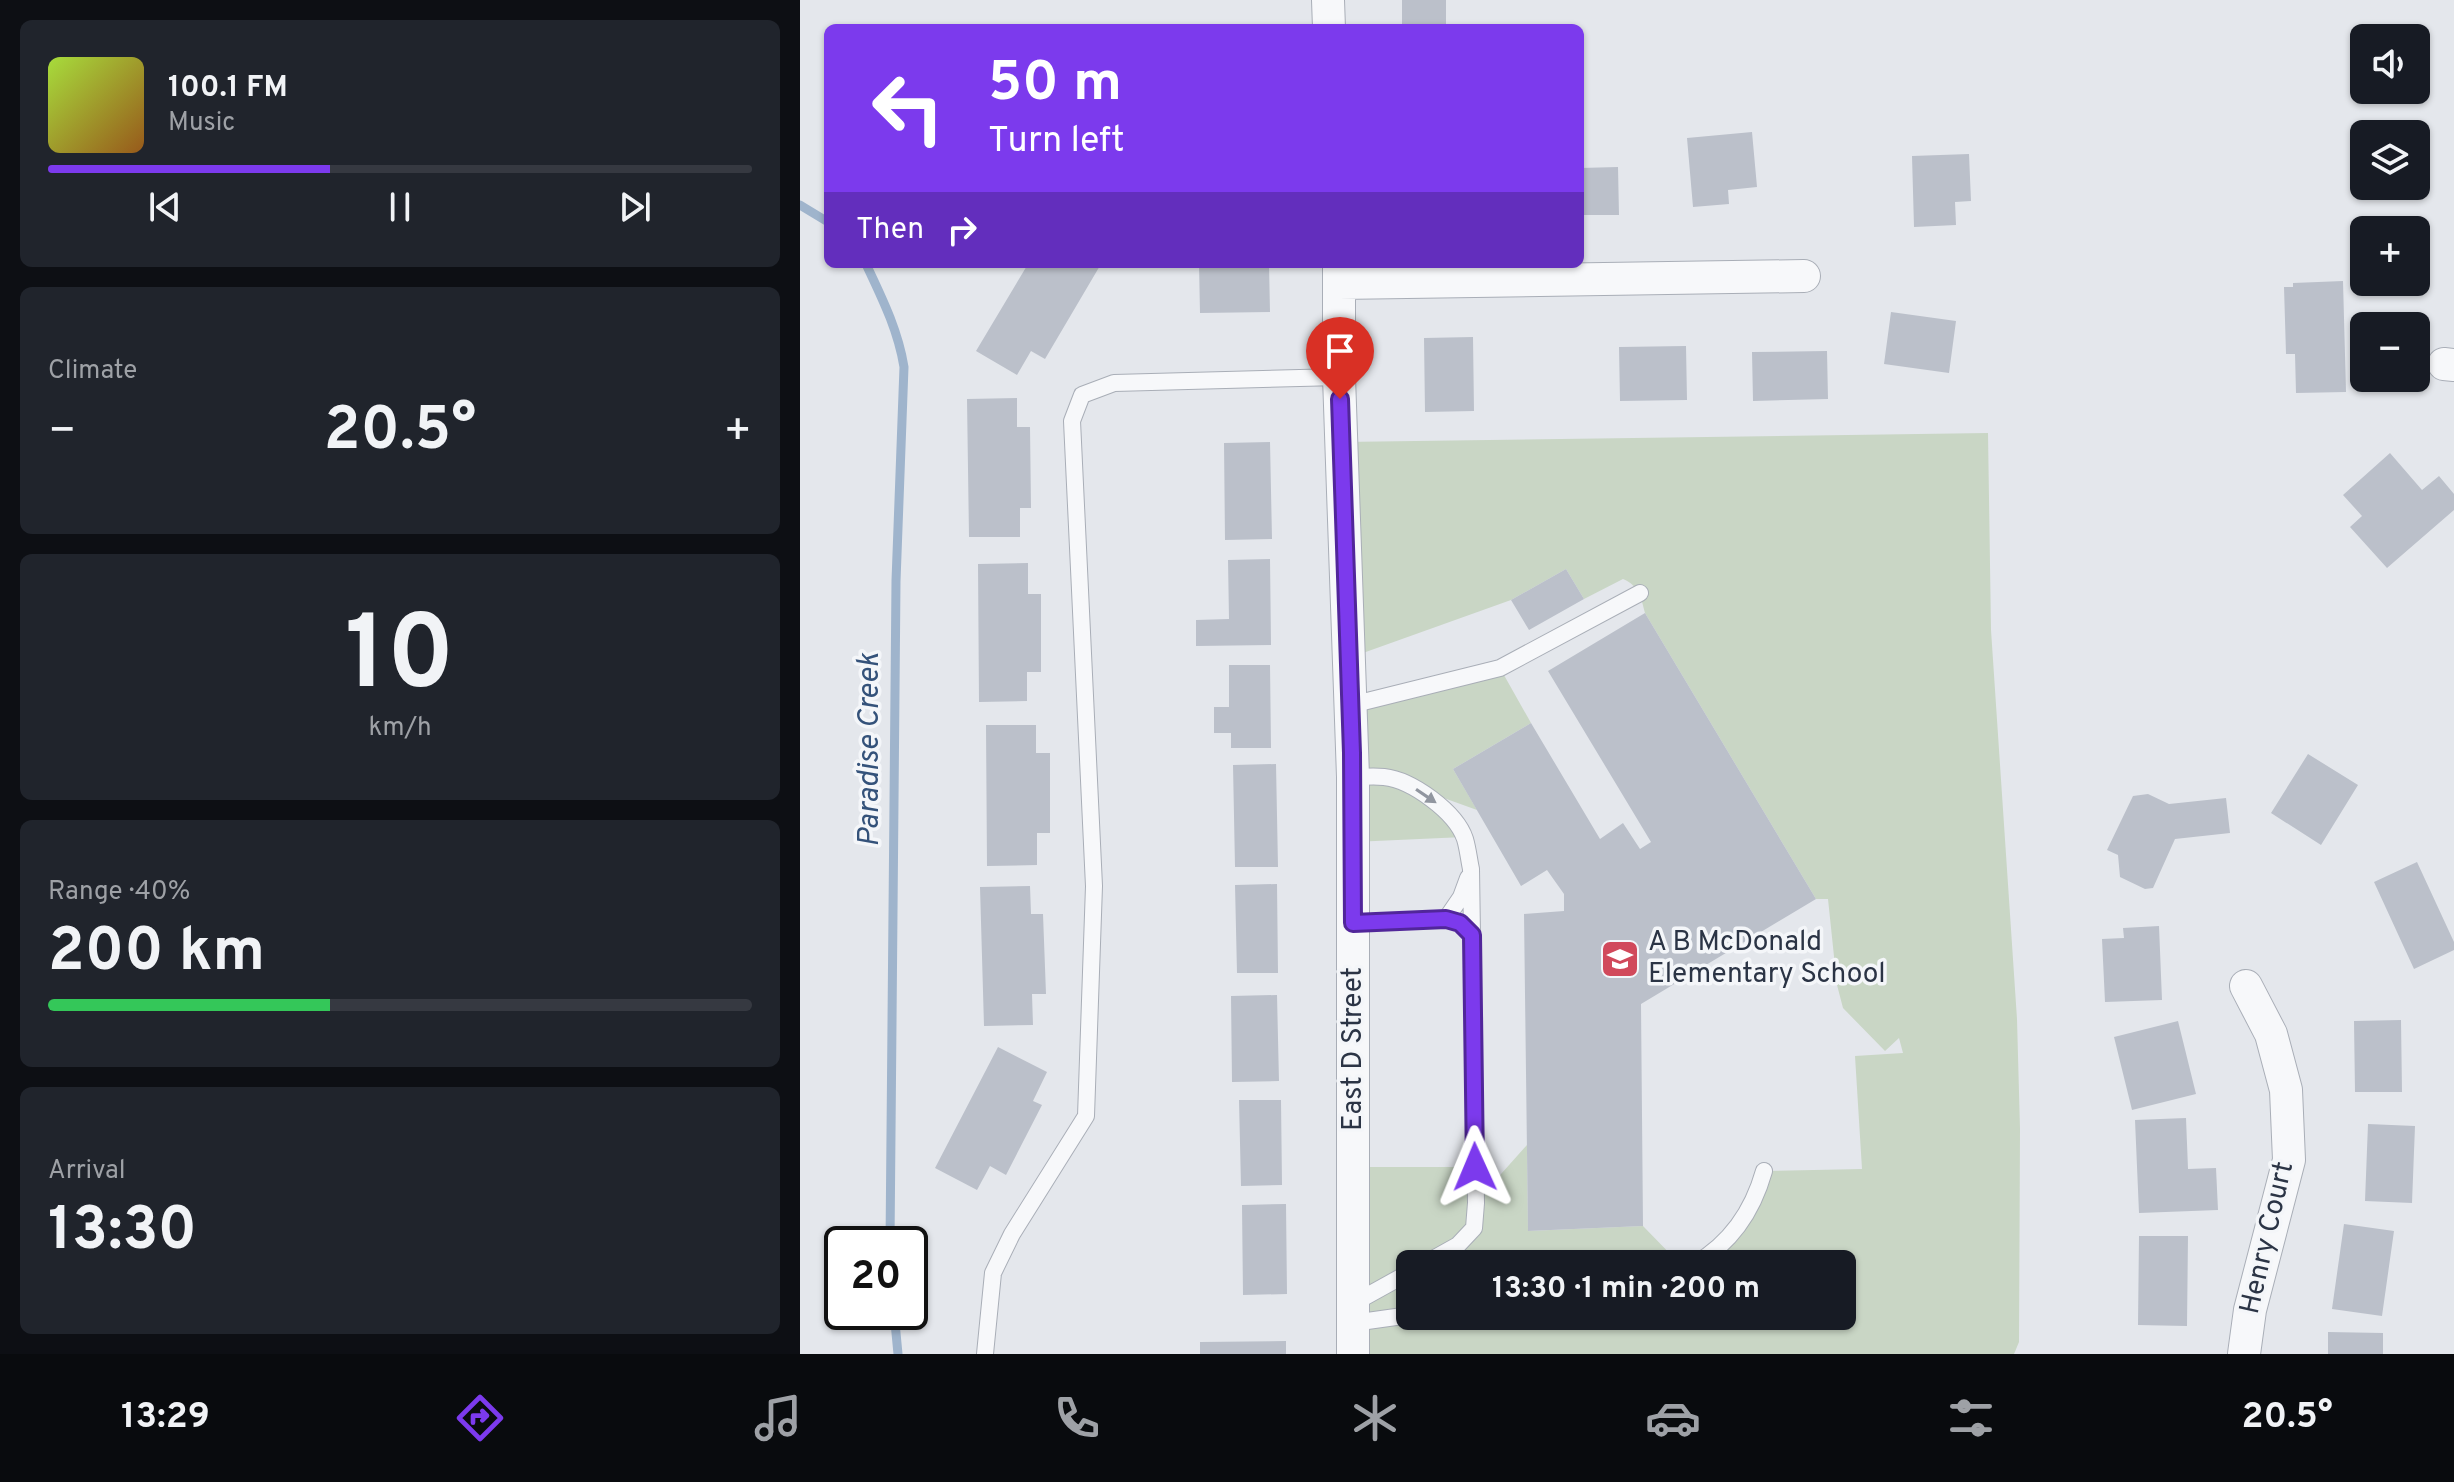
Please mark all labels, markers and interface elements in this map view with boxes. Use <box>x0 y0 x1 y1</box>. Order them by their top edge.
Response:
map controls <box>2350 24 2430 392</box>
button: sound <box>2350 24 2430 104</box>
text: 50 m <box>988 50 1122 120</box>
icon: left <box>856 56 960 160</box>
text: 100.1 FM <box>168 70 288 107</box>
text: Music <box>168 107 235 140</box>
text: Turn left <box>988 119 1125 165</box>
button: layers <box>2350 120 2430 200</box>
icon: previous <box>143 185 187 229</box>
icon: pause <box>378 185 422 229</box>
icon: next <box>613 185 657 229</box>
icon: right <box>940 208 984 252</box>
text: Then <box>856 212 924 249</box>
button: + <box>2350 216 2430 296</box>
button: − <box>2350 312 2430 392</box>
pin <box>1306 317 1374 399</box>
icon: arrive <box>1318 329 1362 373</box>
text: Climate <box>48 355 137 388</box>
text: 20.5° <box>324 395 476 471</box>
text: − <box>48 405 76 461</box>
text: + <box>724 405 752 461</box>
text: 10 <box>345 594 455 726</box>
water label: Paradise Creek <box>852 652 889 847</box>
text: km/h <box>368 712 432 745</box>
one-way arrow <box>1415 789 1437 803</box>
text: Range · 40% <box>48 876 190 909</box>
text: 200 km <box>48 916 265 992</box>
place label: A B McDonald Elementary School <box>1648 925 1886 993</box>
school or university icon: A B McDonald Elementary School <box>1599 938 1641 980</box>
street label: East D Street <box>1336 967 1372 1131</box>
position arrow <box>1433 1125 1517 1209</box>
text: Arrival <box>48 1155 126 1188</box>
street label: Henry Court <box>2233 1158 2303 1318</box>
text: 13:30 <box>48 1195 197 1271</box>
speed limit sign: 20 <box>824 1226 928 1330</box>
text: 13:30 · 1 min · 200 m <box>1492 1271 1760 1308</box>
icon: directions <box>452 1390 508 1446</box>
icon: music <box>750 1390 806 1446</box>
icon: phone <box>1049 1390 1105 1446</box>
icon: climate <box>1347 1390 1403 1446</box>
icon: car <box>1645 1390 1701 1446</box>
icon: filters <box>1943 1390 1999 1446</box>
text: 13:29 <box>121 1395 210 1441</box>
text: 20.5° <box>2241 1395 2333 1441</box>

